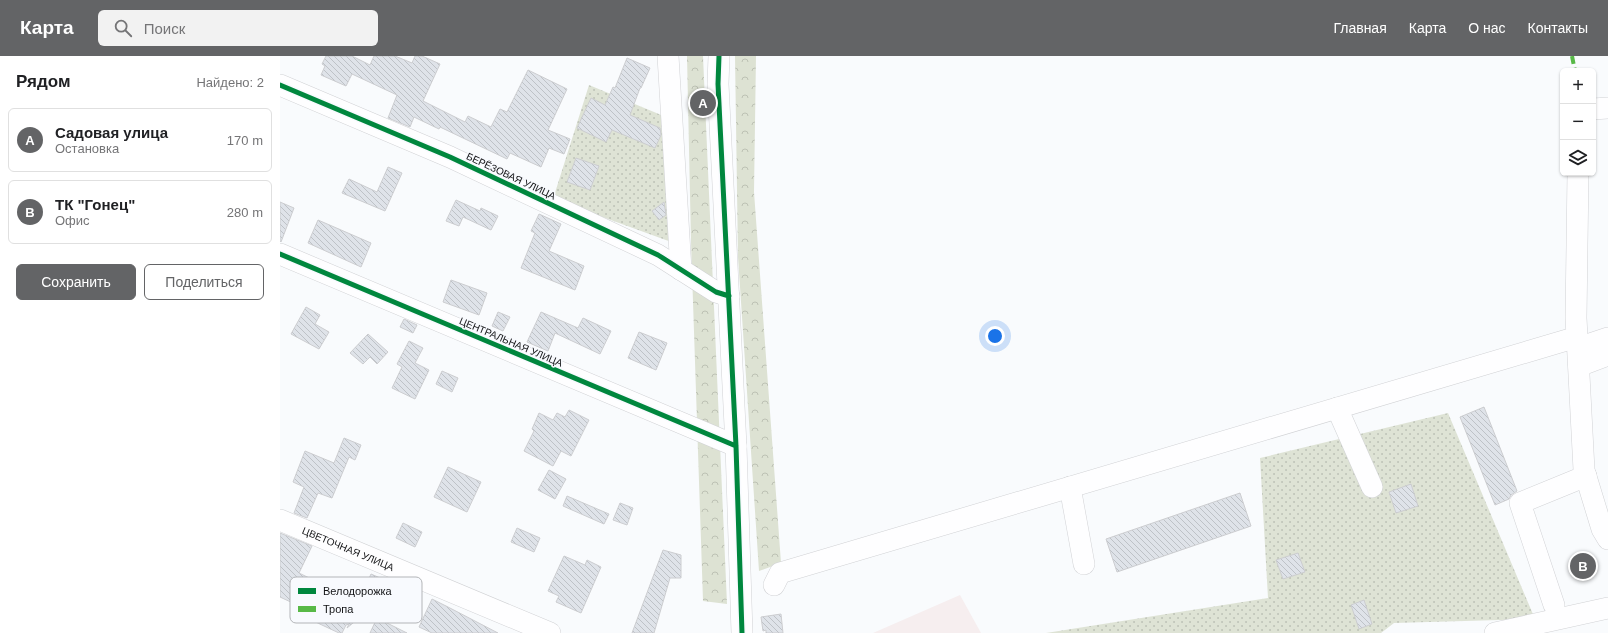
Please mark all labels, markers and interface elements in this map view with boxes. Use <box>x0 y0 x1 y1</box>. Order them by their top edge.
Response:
search box <box>98 10 378 46</box>
text: Карта <box>20 17 74 38</box>
icon: search <box>112 17 134 39</box>
text: Поиск <box>144 20 185 37</box>
text: Главная <box>1333 20 1387 36</box>
text: Карта <box>1409 20 1446 36</box>
text: О нас <box>1468 20 1506 36</box>
text: Контакты <box>1528 20 1588 36</box>
map controls <box>1560 68 1596 176</box>
button: + <box>1560 68 1596 104</box>
text: Рядом <box>16 72 71 91</box>
text: Найдено: 2 <box>196 75 264 90</box>
pin: A <box>690 88 716 118</box>
button: − <box>1560 104 1596 140</box>
text: Садовая улица <box>55 124 168 141</box>
text: A <box>25 133 35 148</box>
text: 170 m <box>227 133 263 148</box>
button: layers <box>1560 140 1596 176</box>
text: Остановка <box>55 141 119 156</box>
street label: БЕРЁЗОВАЯ УЛИЦА <box>465 150 558 202</box>
text: ТК "Гонец" <box>55 196 135 213</box>
text: B <box>25 205 35 220</box>
text: 280 m <box>227 205 263 220</box>
text: Офис <box>55 213 90 228</box>
button: Сохранить <box>16 264 136 300</box>
button: Поделиться <box>144 264 264 300</box>
street label: ЦЕНТРАЛЬНАЯ УЛИЦА <box>458 315 565 369</box>
your location <box>985 326 1005 346</box>
street label: ЦВЕТОЧНАЯ УЛИЦА <box>301 524 396 573</box>
pin: B <box>1570 551 1596 581</box>
legend <box>290 577 422 623</box>
text: Велодорожка <box>323 585 393 597</box>
text: Тропа <box>323 603 354 615</box>

